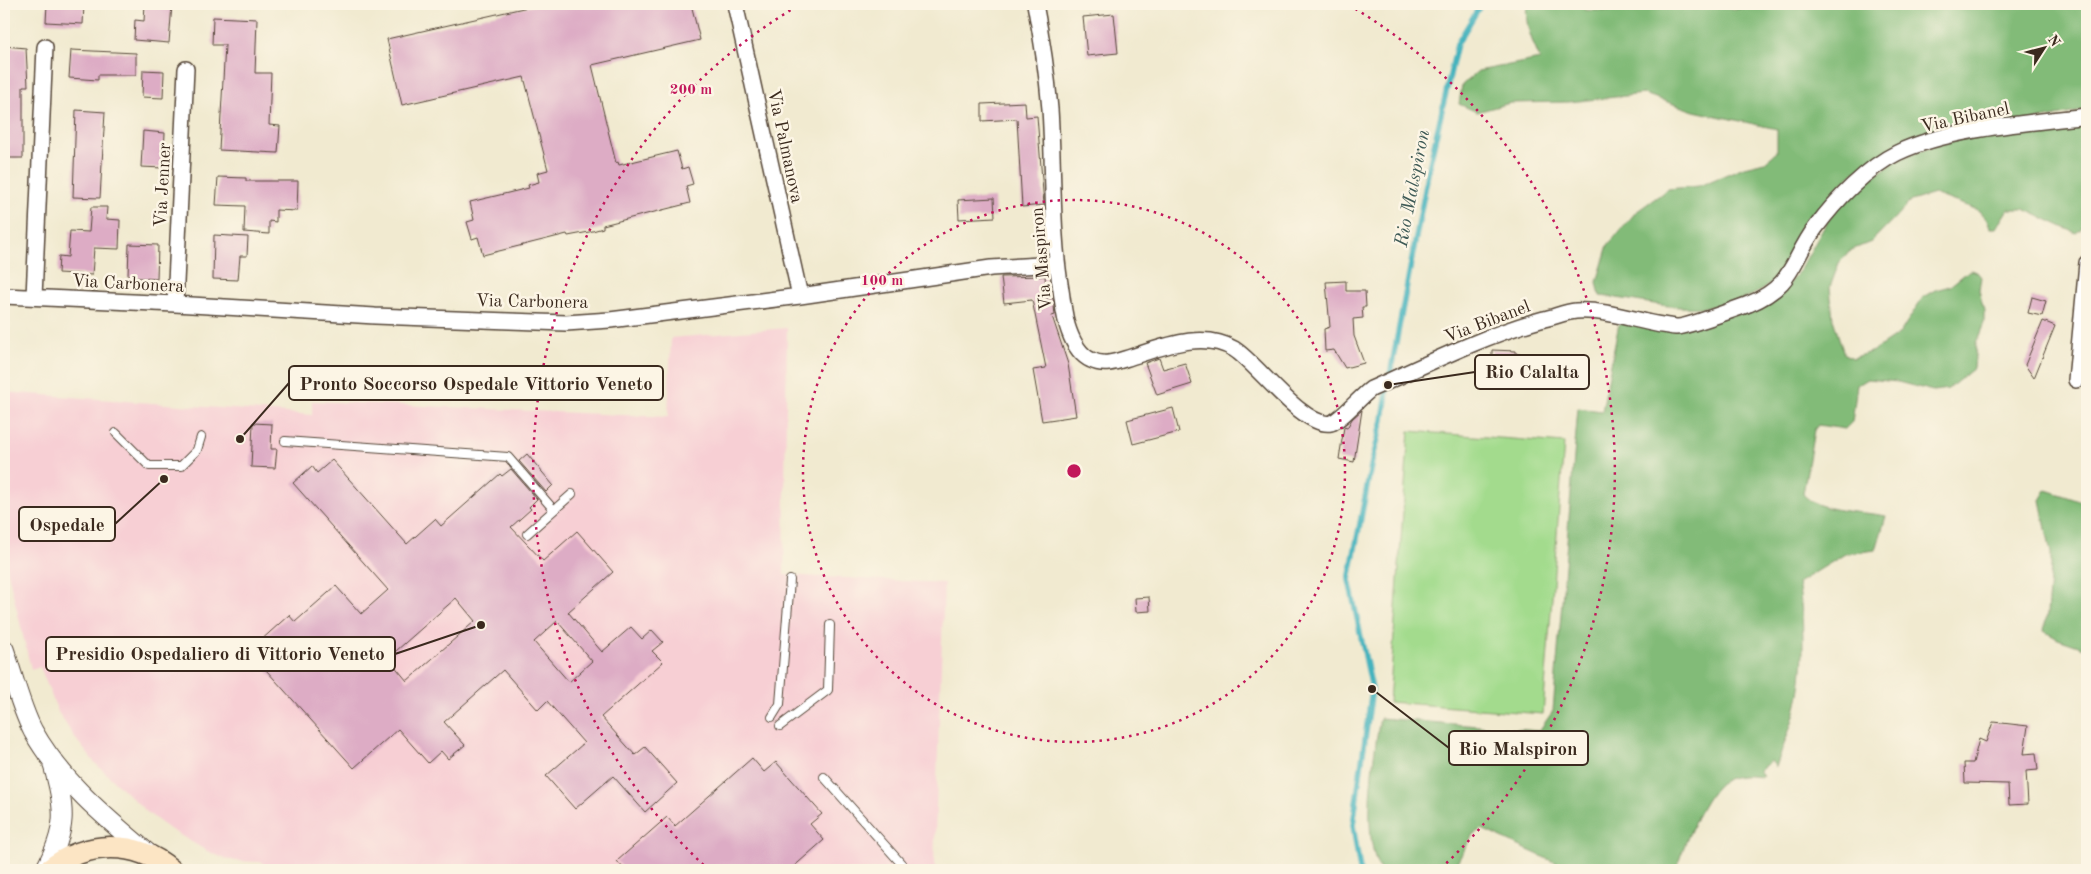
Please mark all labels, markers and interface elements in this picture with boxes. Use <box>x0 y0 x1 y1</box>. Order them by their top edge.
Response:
north arrow <box>2018 22 2068 72</box>
text: N <box>2045 33 2063 50</box>
text: 200 m <box>670 83 712 98</box>
street label: Via Palmanova <box>764 88 806 205</box>
street label: Via Bibanel <box>1919 100 2011 136</box>
water label: Rio Malspiron <box>1393 128 1434 250</box>
street label: Via Jenner <box>152 142 174 228</box>
street label: Via Maspiron <box>1028 206 1055 311</box>
street label: Via Carbonera <box>71 272 185 296</box>
text: 100 m <box>861 274 903 289</box>
street label: Via Carbonera <box>476 292 589 312</box>
street label: Via Bibanel <box>1442 297 1533 346</box>
callout: Rio Calalta <box>1475 355 1589 389</box>
text: Rio Calalta <box>1485 364 1580 383</box>
callout: Pronto Soccorso Ospedale Vittorio Veneto <box>289 366 663 400</box>
text: Pronto Soccorso Ospedale Vittorio Veneto <box>299 376 653 395</box>
centre of rings <box>1065 462 1083 480</box>
callout: Ospedale <box>19 507 115 541</box>
text: Ospedale <box>29 517 105 536</box>
callout: Presidio Ospedaliero di Vittorio Veneto <box>46 637 395 671</box>
text: Presidio Ospedaliero di Vittorio Veneto <box>55 646 385 665</box>
callout: Rio Malspiron <box>1449 731 1588 765</box>
text: Rio Malspiron <box>1458 741 1578 760</box>

